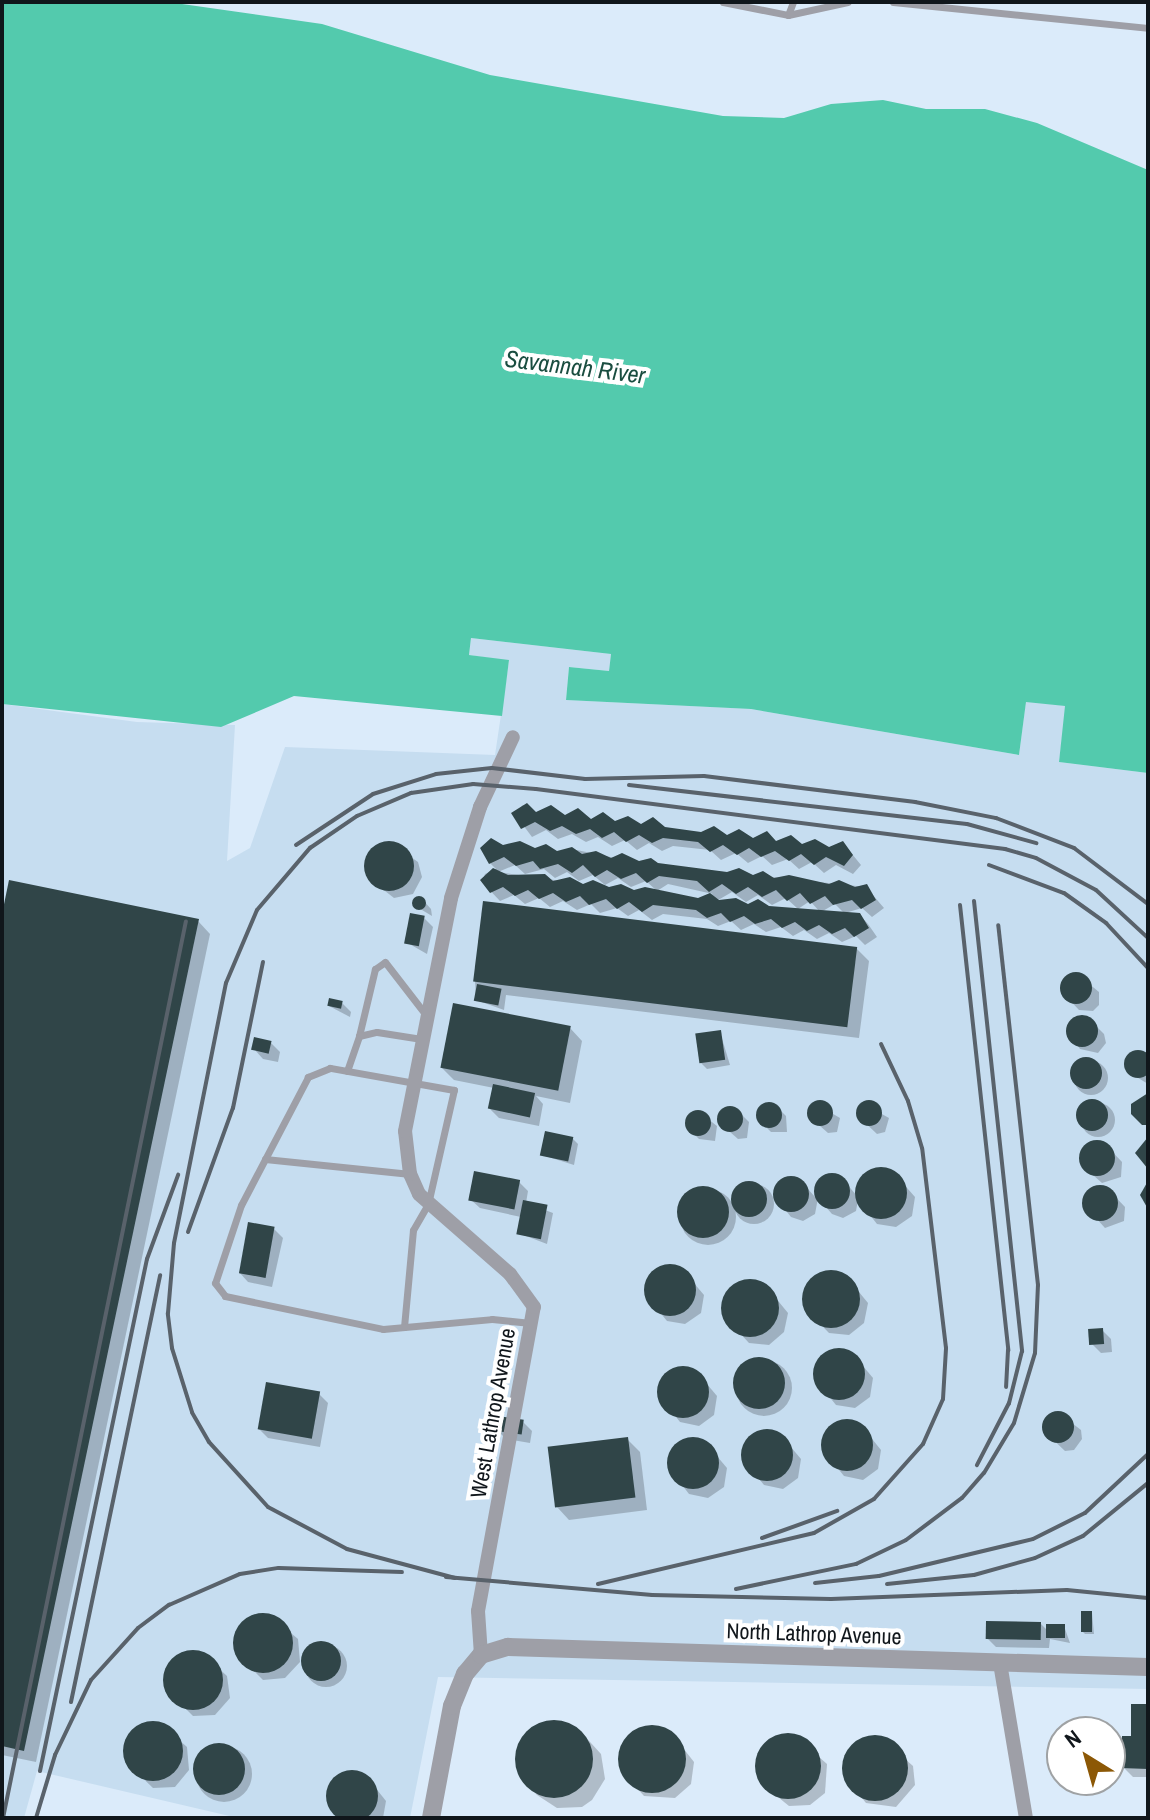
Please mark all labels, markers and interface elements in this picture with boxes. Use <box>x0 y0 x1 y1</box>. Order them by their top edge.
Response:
water label: Savannah River <box>503 344 647 390</box>
street label: West Lathrop Avenue <box>465 1326 521 1500</box>
street label: North Lathrop Avenue <box>725 1618 903 1650</box>
north arrow <box>1046 1716 1126 1796</box>
text: N <box>1059 1723 1087 1754</box>

